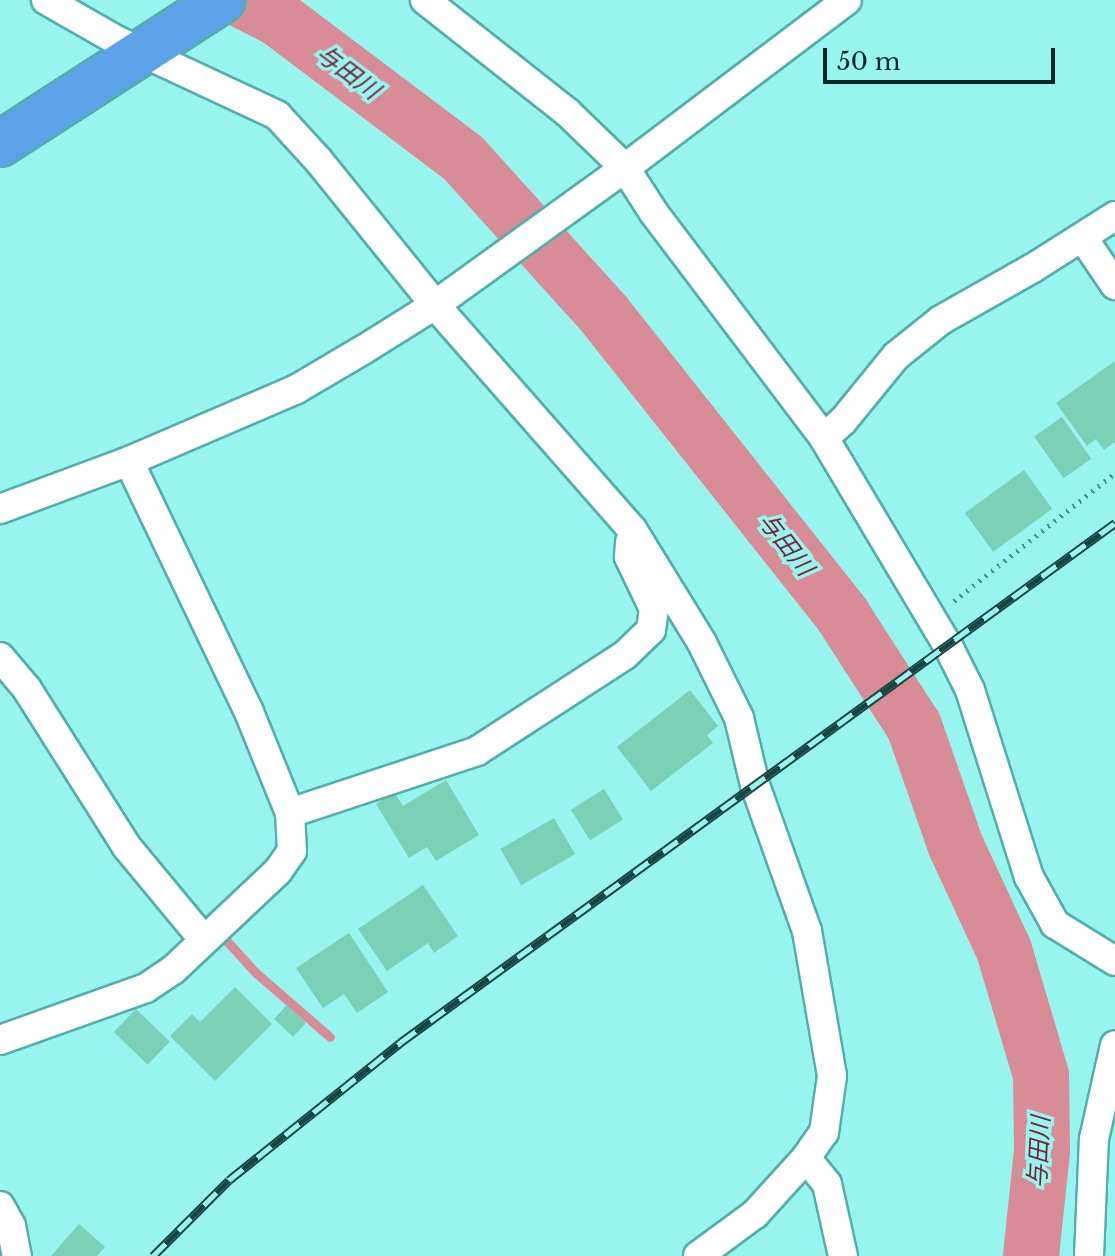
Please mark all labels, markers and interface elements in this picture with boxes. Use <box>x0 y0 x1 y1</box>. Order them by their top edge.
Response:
scale bar <box>827 32 1059 82</box>
water label: 与田川 <box>311 39 385 105</box>
text: 50 m <box>837 47 900 76</box>
water label: 与田川 <box>752 507 820 581</box>
water label: 与田川 <box>1023 1115 1055 1189</box>

